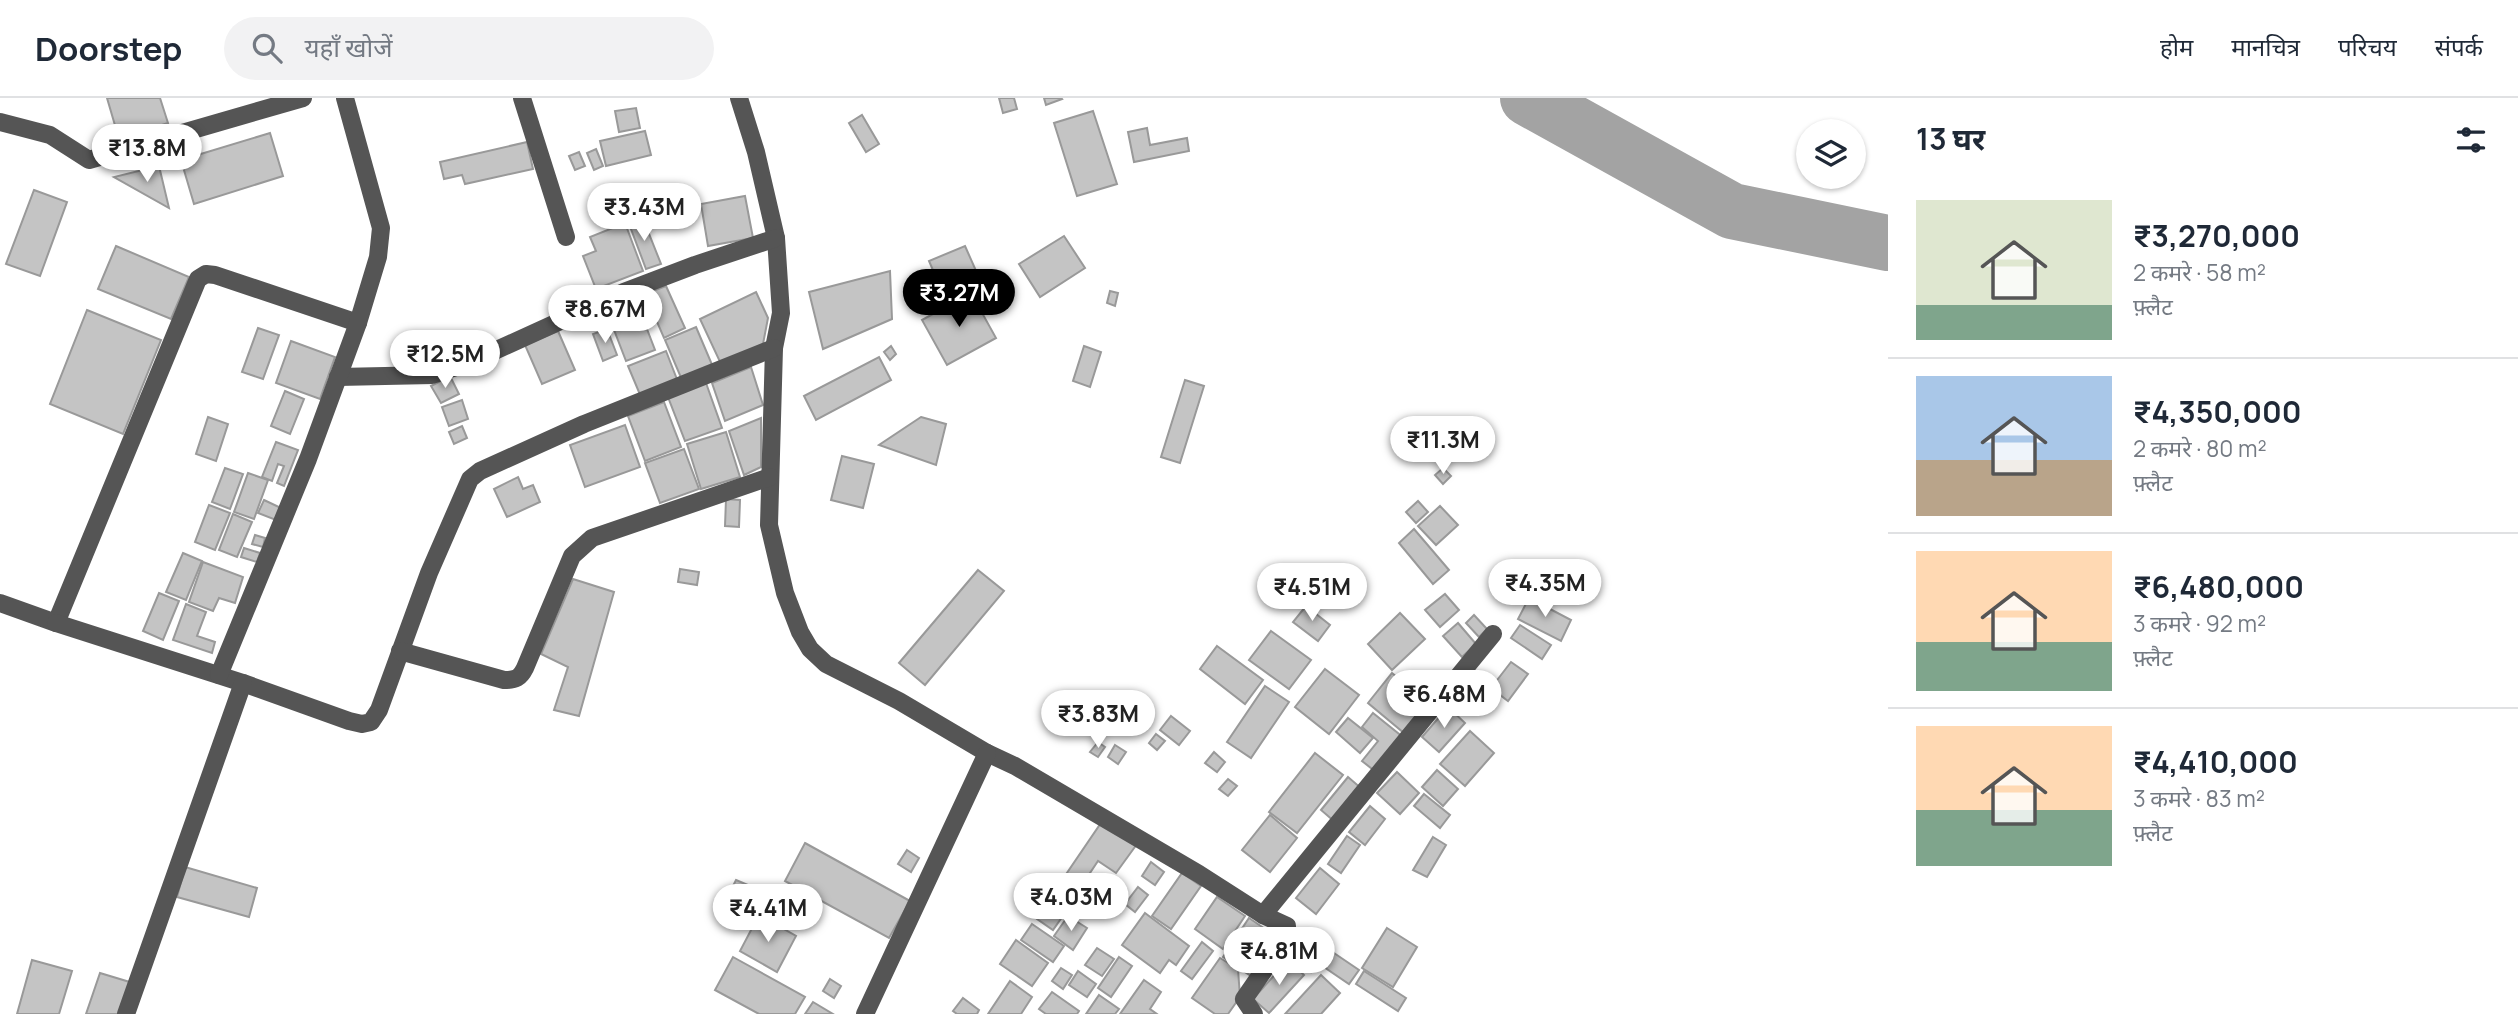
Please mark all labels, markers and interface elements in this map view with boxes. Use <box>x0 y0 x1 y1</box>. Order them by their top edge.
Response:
search box <box>224 17 714 80</box>
text: Doorstep <box>35 26 182 71</box>
icon: search <box>248 29 286 67</box>
text: यहाँ खोजें <box>304 29 393 65</box>
text: होम <box>2160 30 2193 63</box>
text: मानचित्र <box>2231 30 2300 63</box>
text: परिचय <box>2338 30 2397 63</box>
text: संपर्क <box>2435 30 2483 63</box>
text: 13 घर <box>1916 118 1985 159</box>
map controls <box>1796 119 1866 189</box>
button: layers <box>1796 119 1866 189</box>
icon: filters <box>2452 121 2490 159</box>
pin: ₹13.8M <box>90 125 204 184</box>
text: ₹13.8M <box>108 131 186 163</box>
pin: ₹3.43M <box>587 184 701 243</box>
text: ₹3.43M <box>603 190 685 222</box>
text: ₹3,270,000 <box>2133 215 2300 256</box>
icon: home <box>1972 228 2056 312</box>
text: 2 कमरे · 58 m² <box>2133 256 2266 288</box>
pin: ₹3.27M <box>902 270 1016 329</box>
text: ₹3.27M <box>919 276 999 308</box>
pin: ₹8.67M <box>548 286 662 345</box>
text: फ़्लैट <box>2133 290 2173 322</box>
text: ₹8.67M <box>564 292 646 324</box>
pin: ₹12.5M <box>388 330 502 390</box>
text: ₹12.5M <box>406 337 484 369</box>
text: ₹4,350,000 <box>2133 391 2301 432</box>
icon: home <box>1972 404 2056 488</box>
pin: ₹11.3M <box>1386 416 1500 476</box>
text: ₹11.3M <box>1406 423 1480 455</box>
text: 2 कमरे · 80 m² <box>2133 432 2267 464</box>
text: फ़्लैट <box>2133 466 2173 498</box>
pin: ₹4.35M <box>1488 560 1602 619</box>
pin: ₹4.51M <box>1255 564 1369 623</box>
text: ₹4.35M <box>1504 566 1586 598</box>
text: ₹6,480,000 <box>2133 566 2304 607</box>
text: ₹4.51M <box>1273 570 1351 602</box>
icon: home <box>1972 579 2056 663</box>
text: 3 कमरे · 92 m² <box>2133 607 2266 639</box>
text: फ़्लैट <box>2133 641 2173 673</box>
pin: ₹6.48M <box>1387 670 1501 730</box>
text: ₹6.48M <box>1402 677 1486 709</box>
pin: ₹3.83M <box>1041 690 1155 750</box>
text: ₹3.83M <box>1057 697 1139 729</box>
text: ₹4,410,000 <box>2133 741 2298 782</box>
icon: home <box>1972 754 2056 838</box>
text: 3 कमरे · 83 m² <box>2133 782 2265 814</box>
text: फ़्लैट <box>2133 816 2173 848</box>
pin: ₹4.03M <box>1014 874 1128 933</box>
text: ₹4.03M <box>1030 880 1112 912</box>
pin: ₹4.41M <box>711 884 825 944</box>
text: ₹4.41M <box>729 891 807 923</box>
pin: ₹4.81M <box>1222 928 1336 987</box>
text: ₹4.81M <box>1240 934 1318 966</box>

